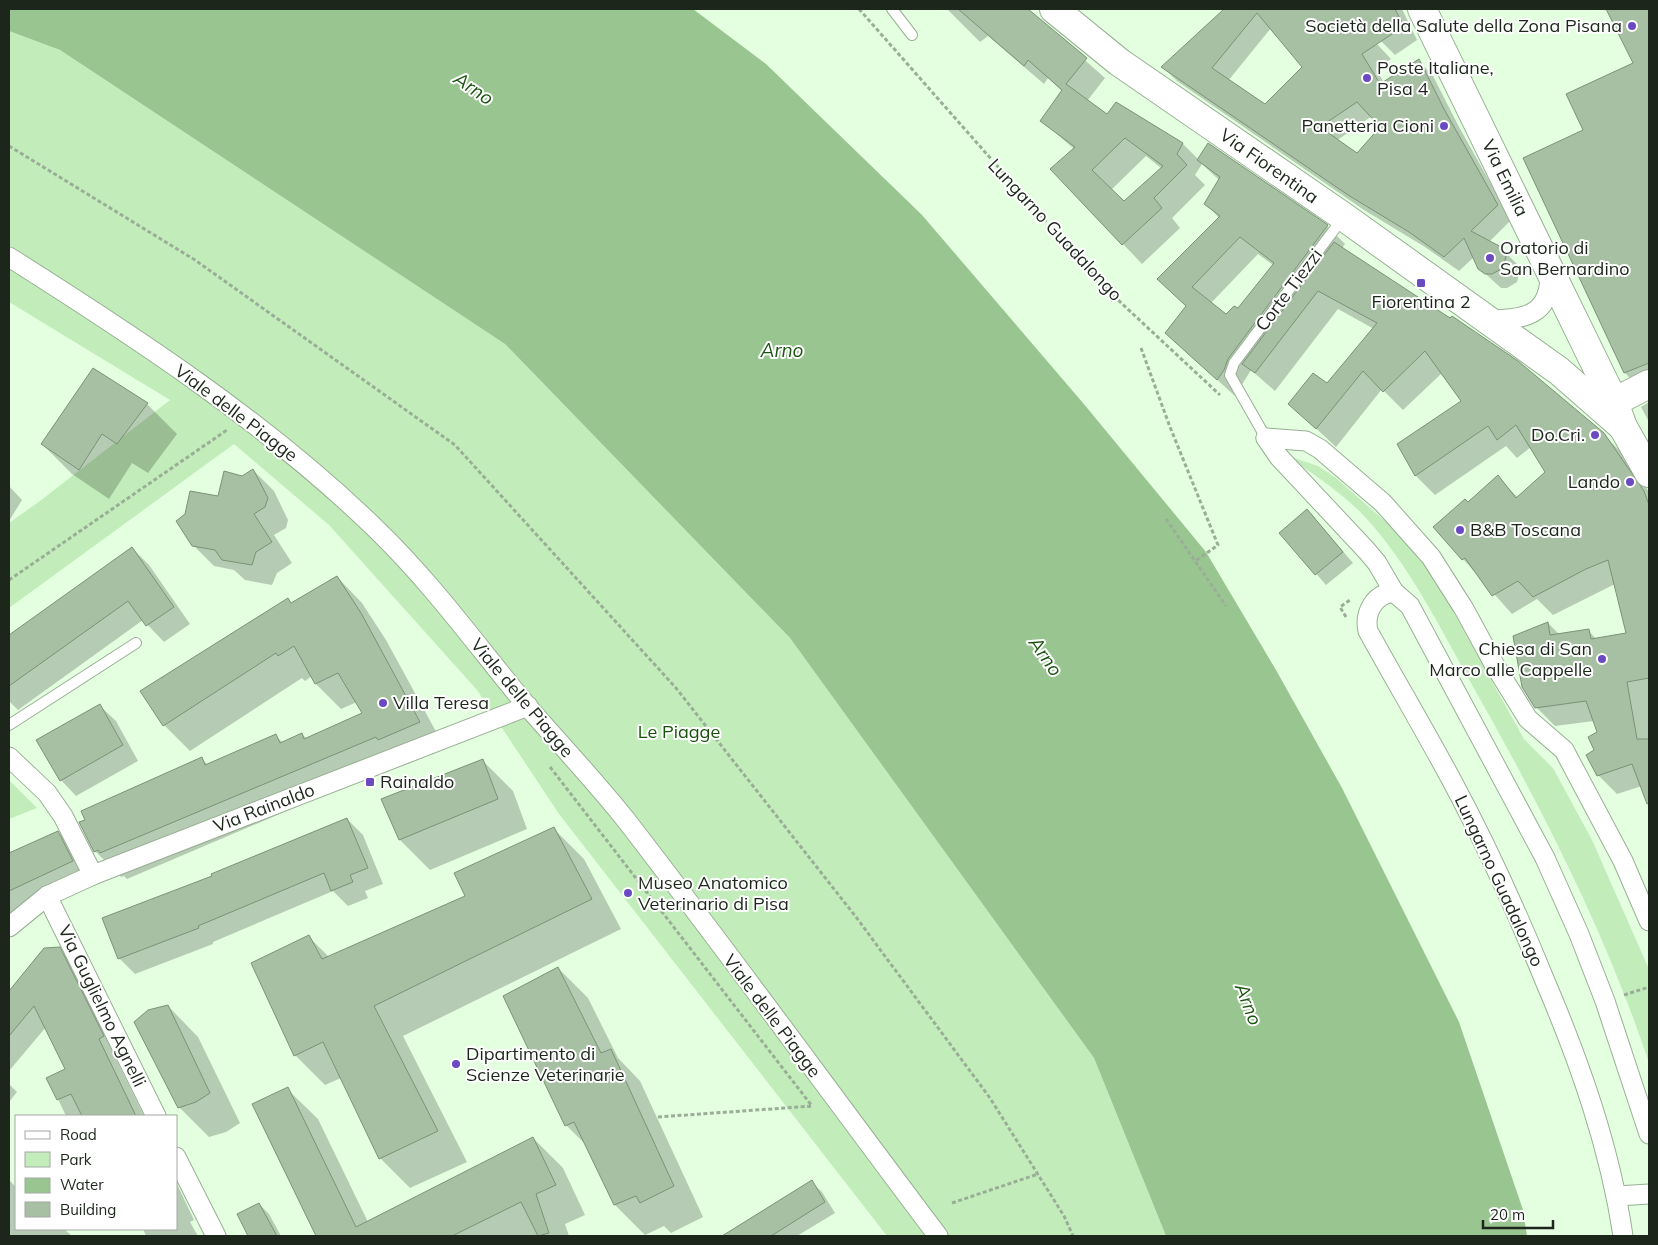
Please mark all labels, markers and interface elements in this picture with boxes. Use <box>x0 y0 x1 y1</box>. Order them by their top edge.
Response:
place label: Società della Salute della Zona Pisana <box>1305 14 1622 37</box>
marker: Società della Salute della Zona Pisana <box>1626 20 1638 32</box>
place label: Poste Italiane, Pisa 4 <box>1377 56 1494 100</box>
water label: Arno <box>449 66 499 110</box>
marker: Poste Italiane, Pisa 4 <box>1361 72 1373 84</box>
place label: Panetteria Cioni <box>1301 114 1434 137</box>
marker: Panetteria Cioni <box>1438 120 1450 132</box>
street label: Via Fiorentina <box>1215 123 1323 208</box>
street label: Via Emilia <box>1477 136 1534 220</box>
street label: Lungarno Guadalongo <box>983 154 1127 306</box>
place label: Oratorio di San Bernardino <box>1500 236 1630 280</box>
street label: Corte Tiezzi <box>1250 244 1327 336</box>
marker: Oratorio di San Bernardino <box>1484 252 1496 264</box>
marker: Fiorentina 2 <box>1415 277 1427 289</box>
place label: Fiorentina 2 <box>1372 290 1470 313</box>
water label: Arno <box>760 338 804 362</box>
street label: Viale delle Piagge <box>170 359 302 466</box>
place label: Do.Cri. <box>1531 423 1585 446</box>
marker: Do.Cri. <box>1589 429 1601 441</box>
place label: Lando <box>1568 470 1620 493</box>
marker: Lando <box>1624 476 1636 488</box>
place label: B&B Toscana <box>1470 518 1581 541</box>
marker: B&B Toscana <box>1454 524 1466 536</box>
water label: Arno <box>1023 631 1068 681</box>
street label: Viale delle Piagge <box>466 633 579 762</box>
place label: Chiesa di San Marco alle Cappelle <box>1429 637 1592 681</box>
marker: Chiesa di San Marco alle Cappelle <box>1596 653 1608 665</box>
place label: Villa Teresa <box>393 691 489 714</box>
marker: Villa Teresa <box>377 697 389 709</box>
park label: Le Piagge <box>638 720 720 743</box>
place label: Rainaldo <box>380 770 454 793</box>
marker: Rainaldo <box>364 776 376 788</box>
street label: Via Rainaldo <box>210 778 318 837</box>
street label: Lungarno Guadalongo <box>1450 791 1549 970</box>
place label: Museo Anatomico Veterinario di Pisa <box>638 871 789 915</box>
marker: Museo Anatomico Veterinario di Pisa <box>622 887 634 899</box>
street label: Via Guglielmo Agnelli <box>53 921 152 1091</box>
street label: Viale delle Piagge <box>719 950 826 1082</box>
water label: Arno <box>1230 979 1268 1028</box>
place label: Dipartimento di Scienze Veterinarie <box>466 1042 624 1086</box>
marker: Dipartimento di Scienze Veterinarie <box>450 1058 462 1070</box>
legend <box>15 1115 178 1230</box>
text: Road <box>60 1125 97 1144</box>
text: Park <box>60 1150 92 1169</box>
text: Water <box>60 1175 104 1194</box>
scale bar <box>1483 1198 1553 1230</box>
text: Building <box>60 1200 116 1219</box>
text: 20 m <box>1490 1205 1525 1224</box>

